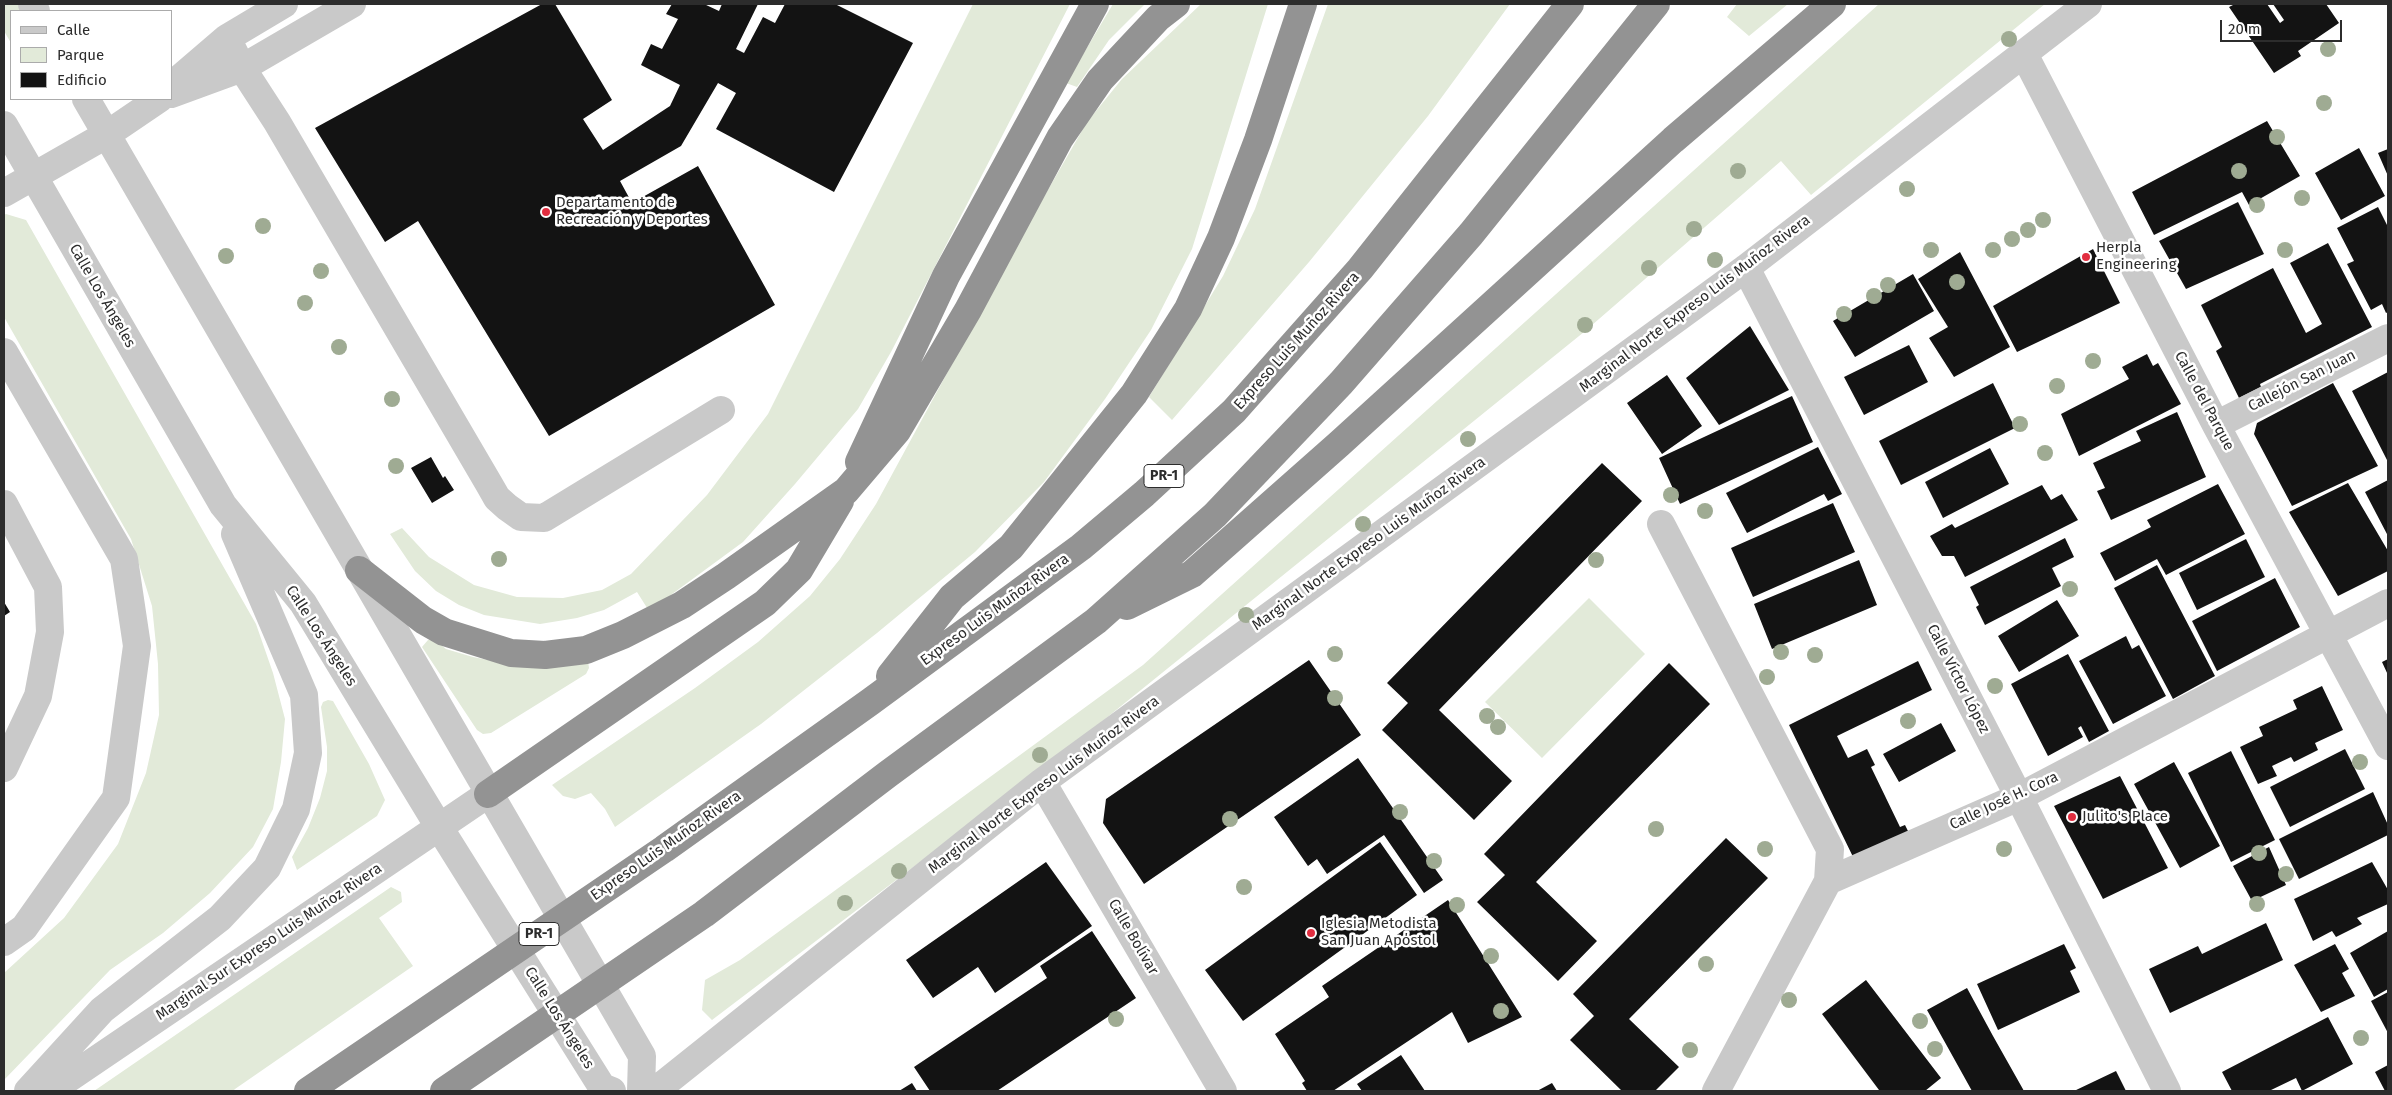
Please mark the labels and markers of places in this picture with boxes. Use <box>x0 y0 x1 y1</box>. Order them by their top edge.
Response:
place label: Departamento de Recreación y Deportes <box>556 194 708 229</box>
marker: Departamento de Recreación y Deportes <box>540 206 552 218</box>
place label: Herpla Engineering <box>2096 239 2176 274</box>
marker: Herpla Engineering <box>2080 251 2092 263</box>
place label: Julito's Place <box>2082 808 2168 826</box>
marker: Julito's Place <box>2066 811 2078 823</box>
place label: Iglesia Metodista San Juan Apόstol <box>1321 915 1437 950</box>
marker: Iglesia Metodista San Juan Apόstol <box>1305 927 1317 939</box>

